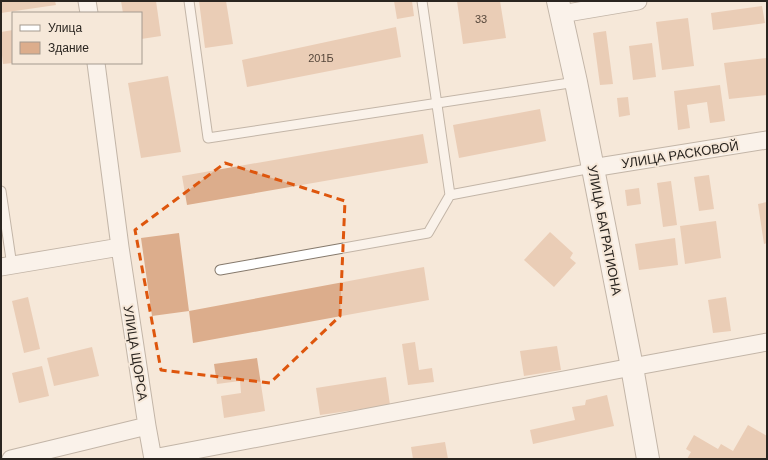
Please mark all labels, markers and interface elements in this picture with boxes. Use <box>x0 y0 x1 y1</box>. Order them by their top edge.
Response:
legend <box>12 12 142 64</box>
house number: 33 <box>475 13 487 25</box>
text: Улица <box>48 21 82 35</box>
text: Здание <box>48 41 89 55</box>
house number: 201Б <box>308 52 334 64</box>
street label: УЛИЦА РАСКОВОЙ <box>620 138 740 171</box>
street label: УЛИЦА БАГРАТИОНА <box>585 164 625 297</box>
street label: УЛИЦА ЩОРСА <box>121 304 150 402</box>

